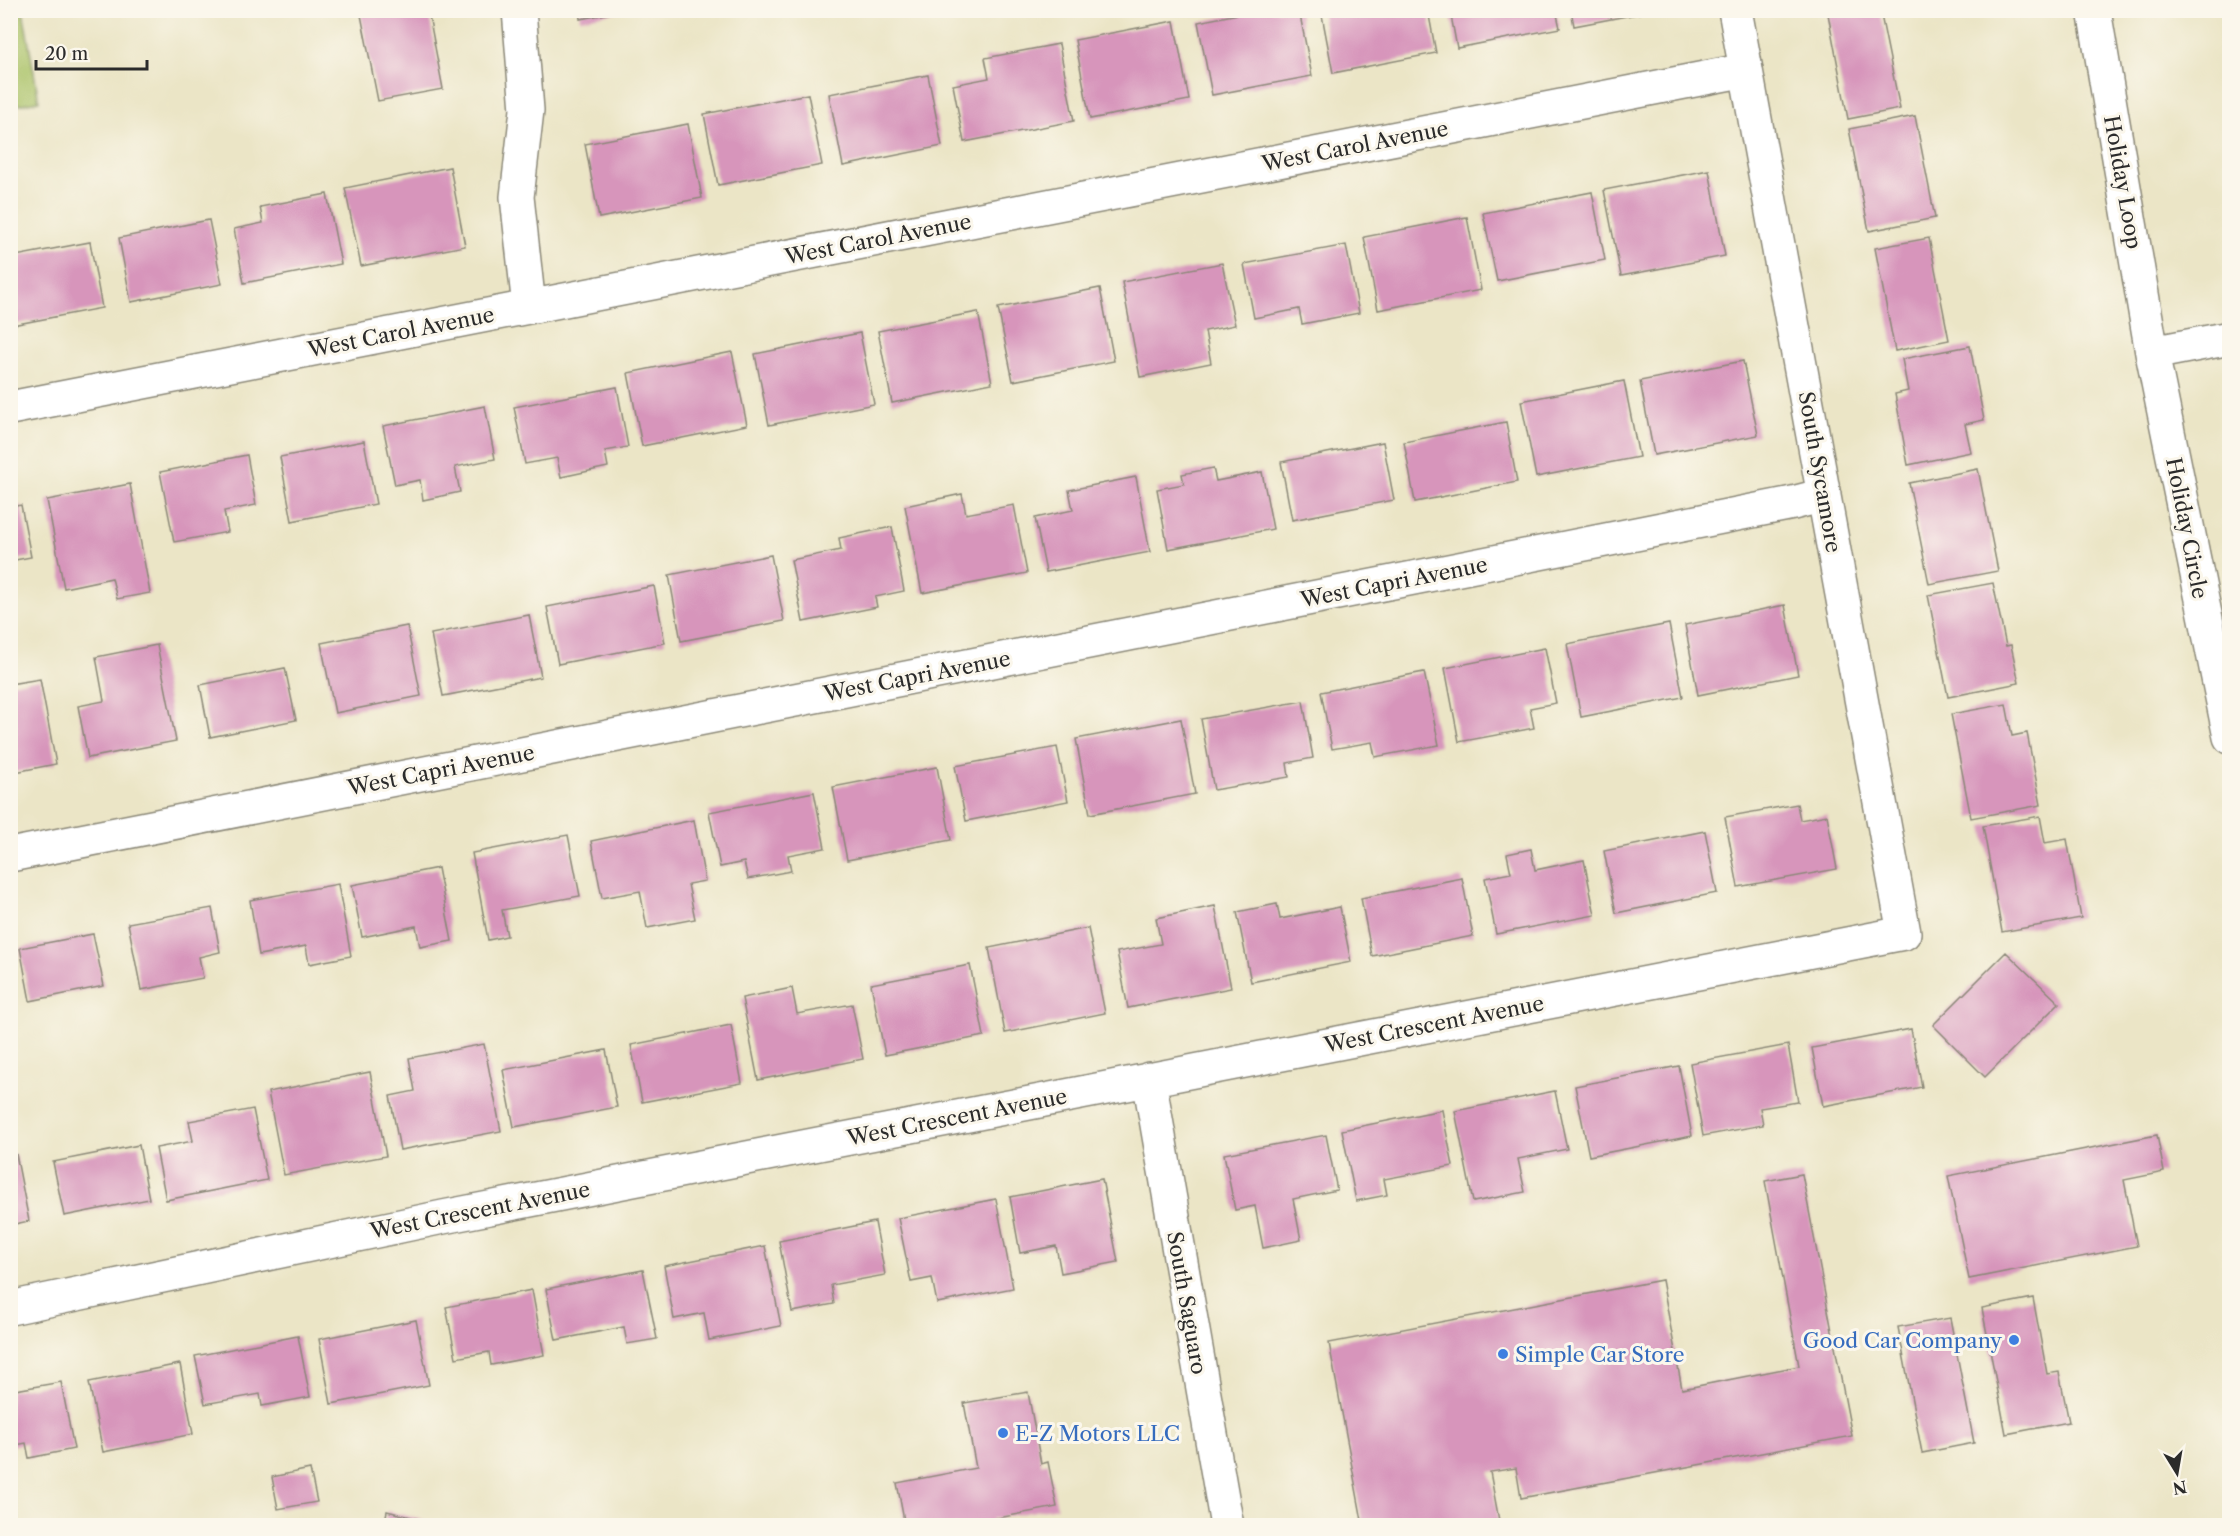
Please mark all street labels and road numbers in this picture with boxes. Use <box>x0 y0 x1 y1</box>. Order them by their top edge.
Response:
street label: Holiday Loop <box>2099 113 2147 251</box>
street label: West Carol Avenue <box>1259 116 1450 177</box>
street label: West Carol Avenue <box>782 209 973 270</box>
street label: West Carol Avenue <box>305 302 496 363</box>
street label: South Sycamore <box>1794 390 1846 554</box>
street label: Holiday Circle <box>2161 455 2213 601</box>
street label: West Capri Avenue <box>1297 552 1490 613</box>
street label: West Capri Avenue <box>820 646 1013 707</box>
street label: West Capri Avenue <box>344 740 537 801</box>
street label: West Crescent Avenue <box>1321 990 1546 1058</box>
street label: West Crescent Avenue <box>844 1083 1069 1151</box>
street label: West Crescent Avenue <box>367 1176 592 1244</box>
street label: South Saguaro <box>1162 1230 1212 1376</box>

